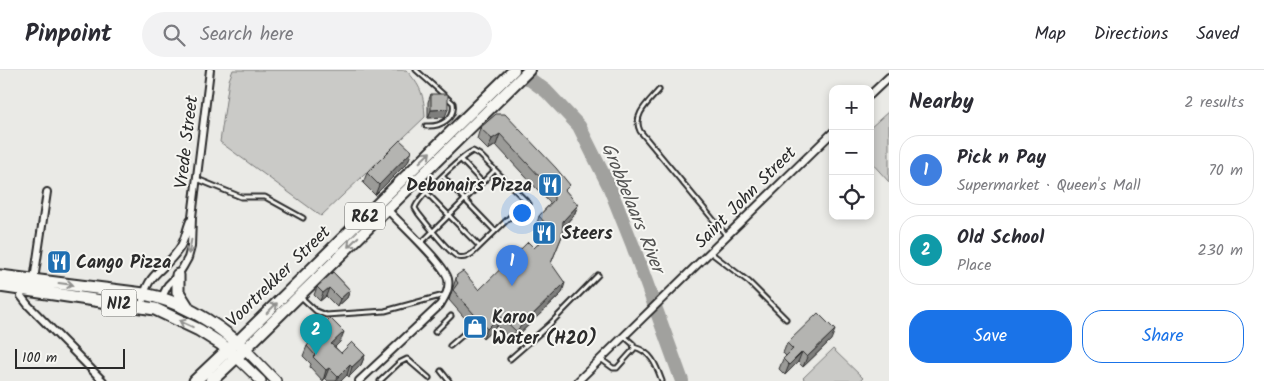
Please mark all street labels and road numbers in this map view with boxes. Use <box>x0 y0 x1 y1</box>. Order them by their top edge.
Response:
street label: Vrede Street <box>167 93 208 190</box>
street label: Saint John Street <box>688 139 805 256</box>
road number: R62 <box>345 202 385 230</box>
street label: Voortrekker Street <box>220 218 339 335</box>
road number: N12 <box>102 290 136 317</box>

